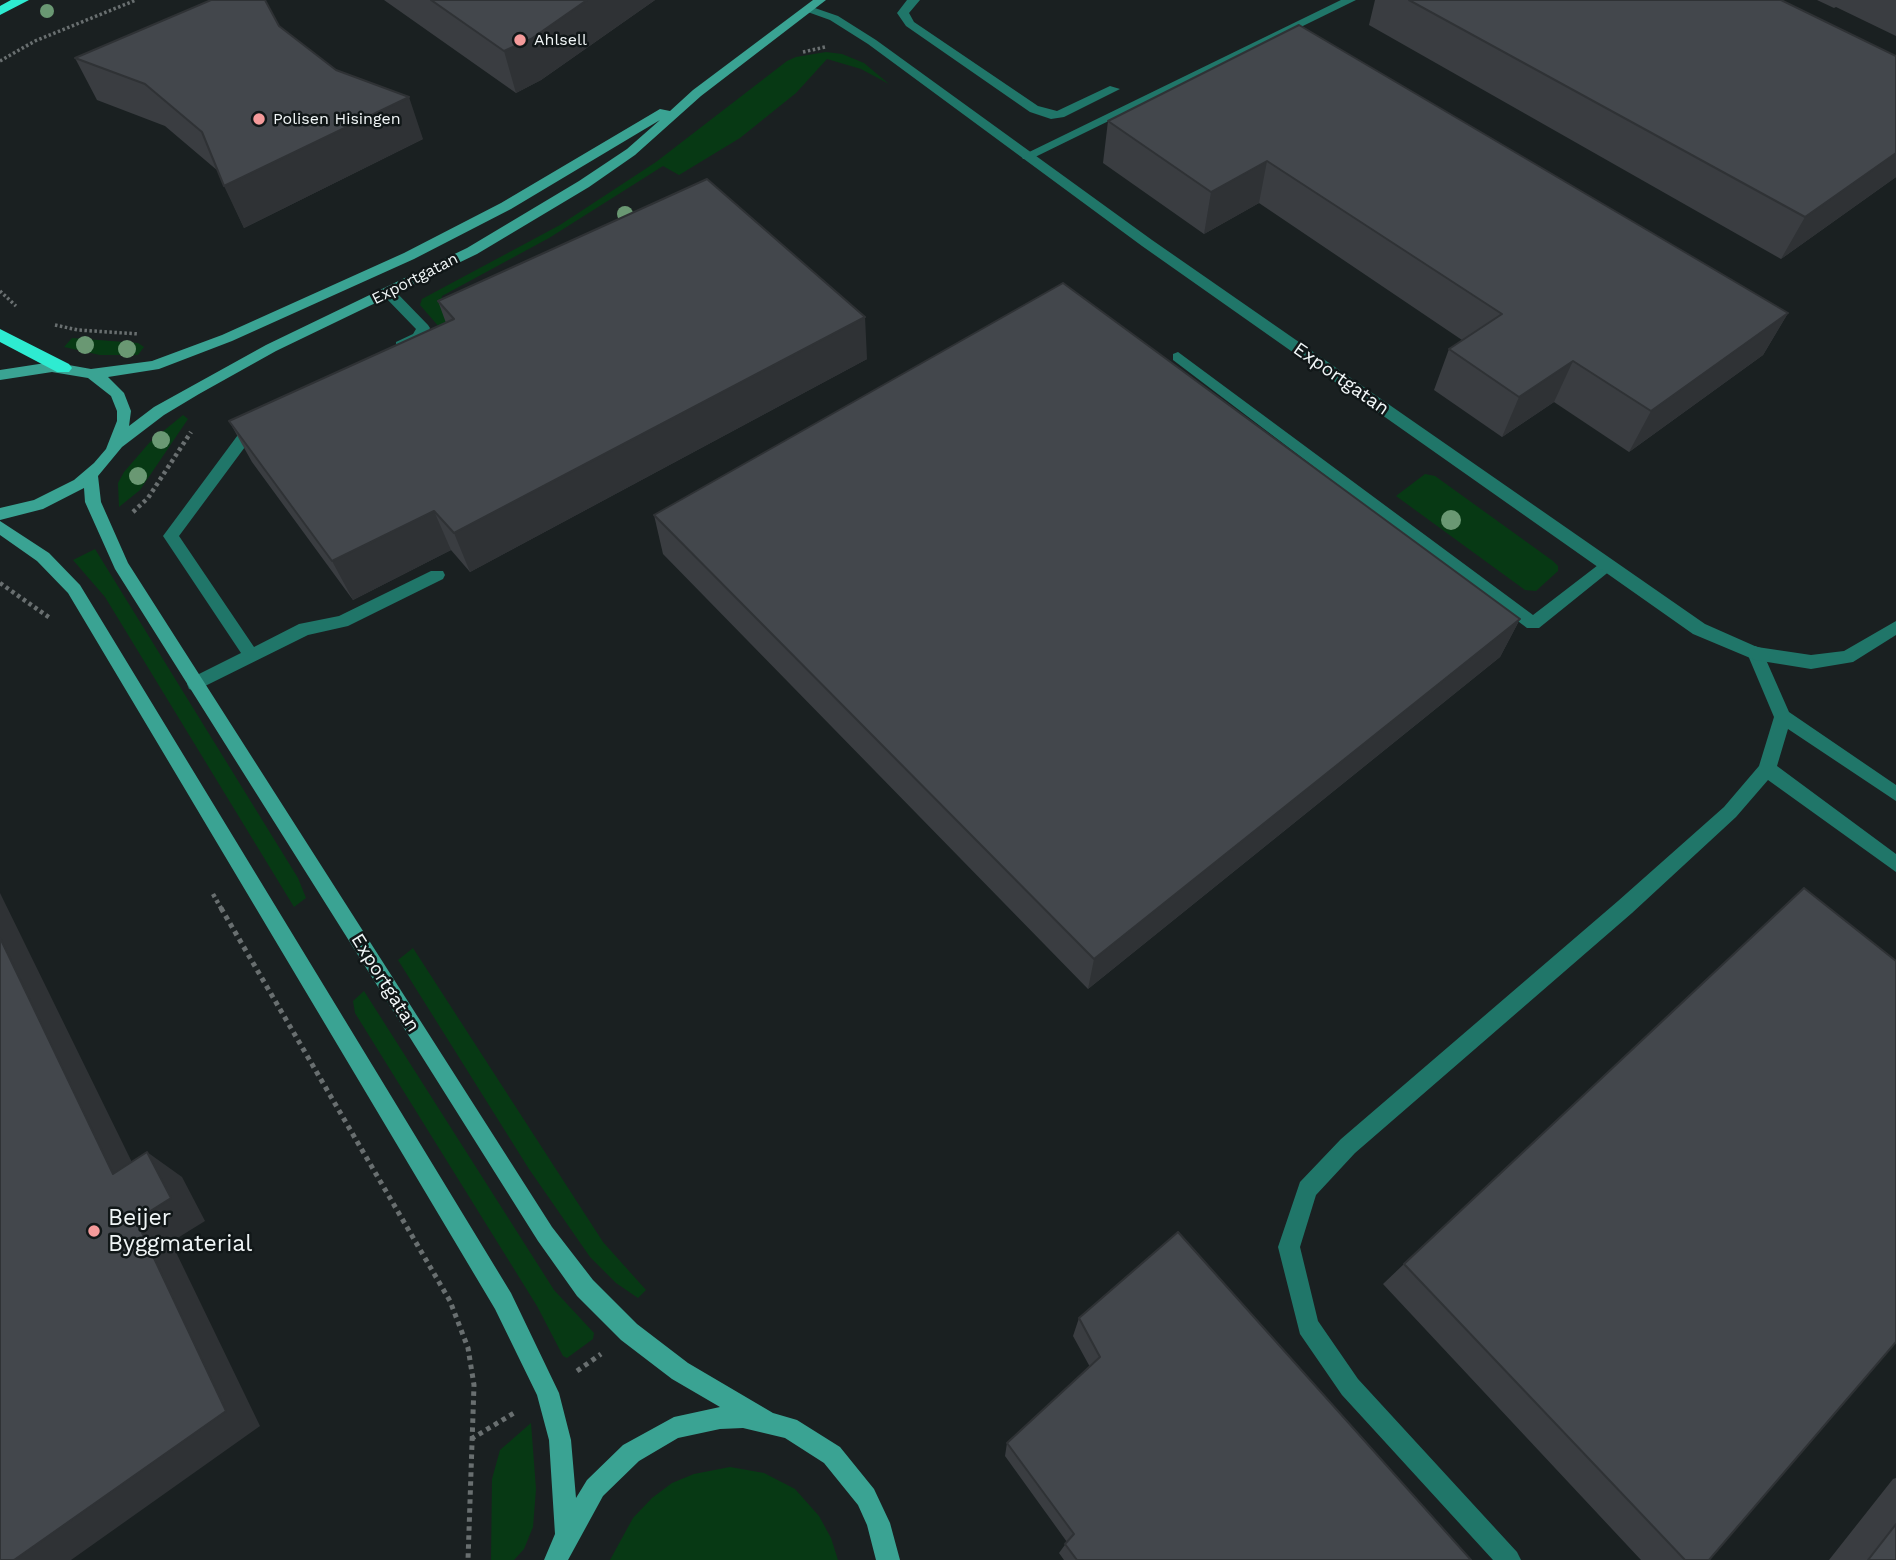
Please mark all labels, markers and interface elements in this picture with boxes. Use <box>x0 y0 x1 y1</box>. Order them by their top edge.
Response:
place label: Ahlsell <box>534 30 587 50</box>
marker: Ahlsell <box>512 32 528 48</box>
place label: Polisen Hisingen <box>273 109 401 129</box>
marker: Polisen Hisingen <box>251 111 267 127</box>
street label: Exportgatan <box>369 249 461 309</box>
street label: Exportgatan <box>1289 338 1393 420</box>
street label: Exportgatan <box>346 930 424 1036</box>
place label: Beijer Byggmaterial <box>108 1204 252 1258</box>
marker: Beijer Byggmaterial <box>86 1223 102 1239</box>

